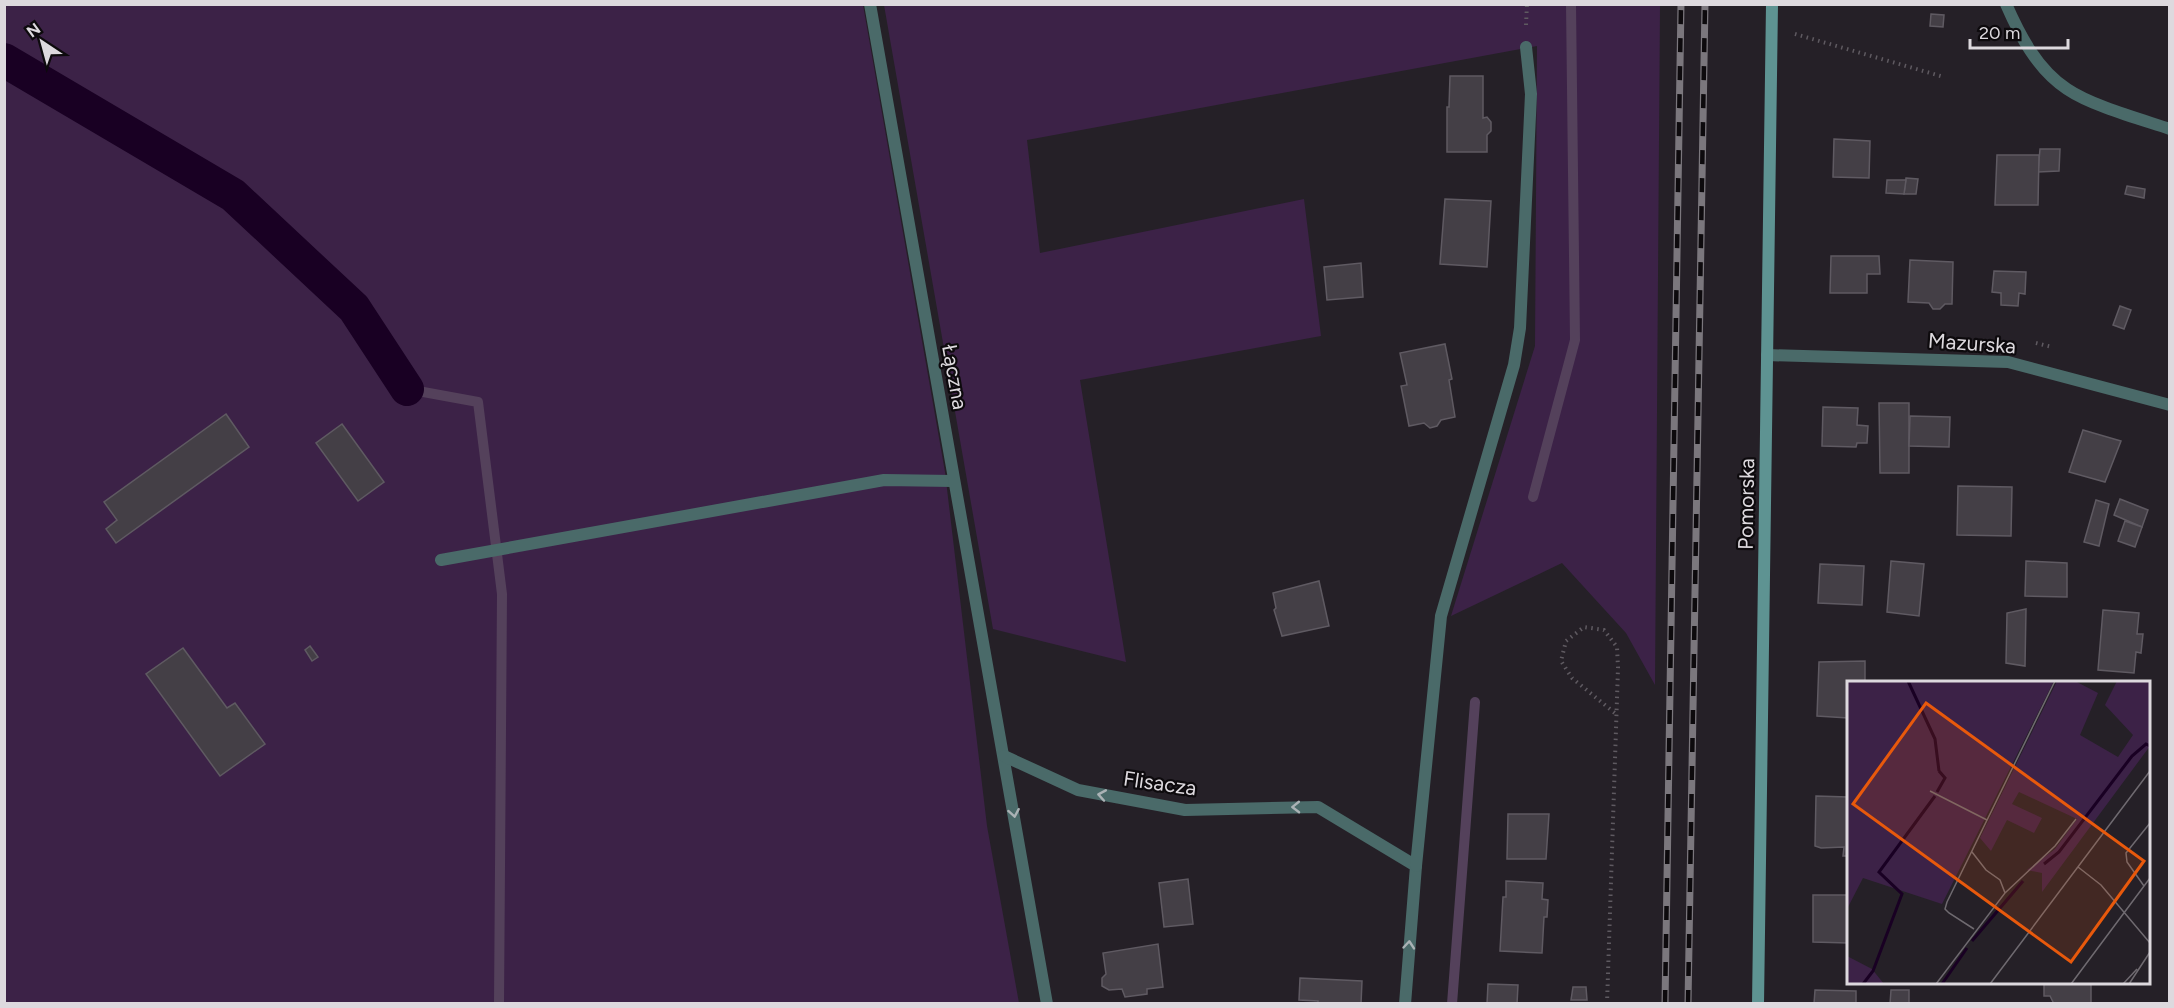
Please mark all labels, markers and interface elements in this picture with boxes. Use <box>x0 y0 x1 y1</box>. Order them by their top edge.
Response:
north arrow <box>12 12 72 72</box>
scale bar <box>1970 12 2068 50</box>
text: N <box>23 19 44 42</box>
text: 20 m <box>1979 22 2020 44</box>
street label: Mazurska <box>1927 327 2017 359</box>
street label: Łączna <box>937 342 973 412</box>
street label: Pomorska <box>1733 458 1759 550</box>
inset map <box>1847 681 2150 984</box>
street label: Flisacza <box>1122 765 1198 801</box>
one-way arrow <box>1097 789 1107 802</box>
one-way arrow <box>1291 801 1300 813</box>
one-way arrow <box>1007 808 1020 818</box>
one-way arrow <box>1402 941 1415 950</box>

